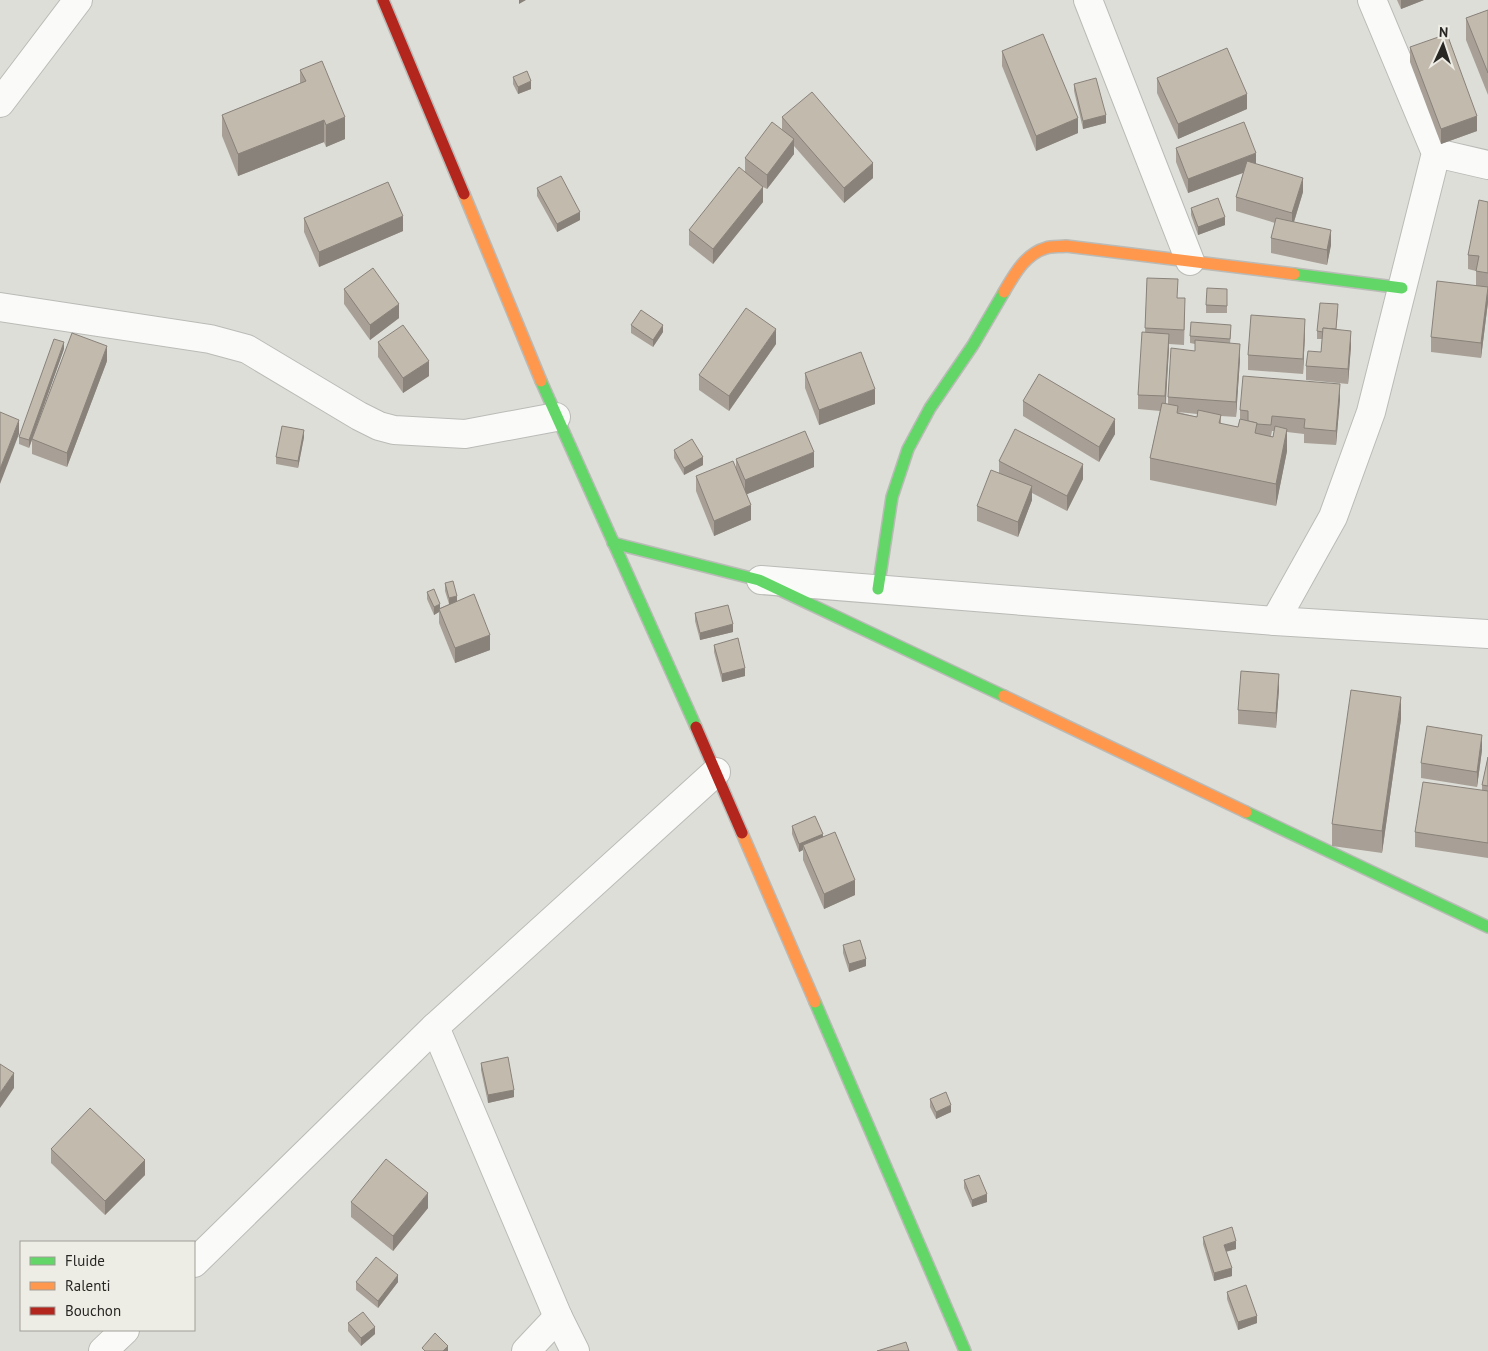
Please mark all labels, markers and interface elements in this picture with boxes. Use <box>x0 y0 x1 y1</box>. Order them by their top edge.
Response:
north arrow <box>1418 20 1468 70</box>
text: N <box>1439 23 1449 41</box>
legend <box>20 1241 195 1331</box>
text: Fluide <box>65 1251 105 1270</box>
text: Ralenti <box>65 1276 111 1295</box>
text: Bouchon <box>65 1301 121 1320</box>

